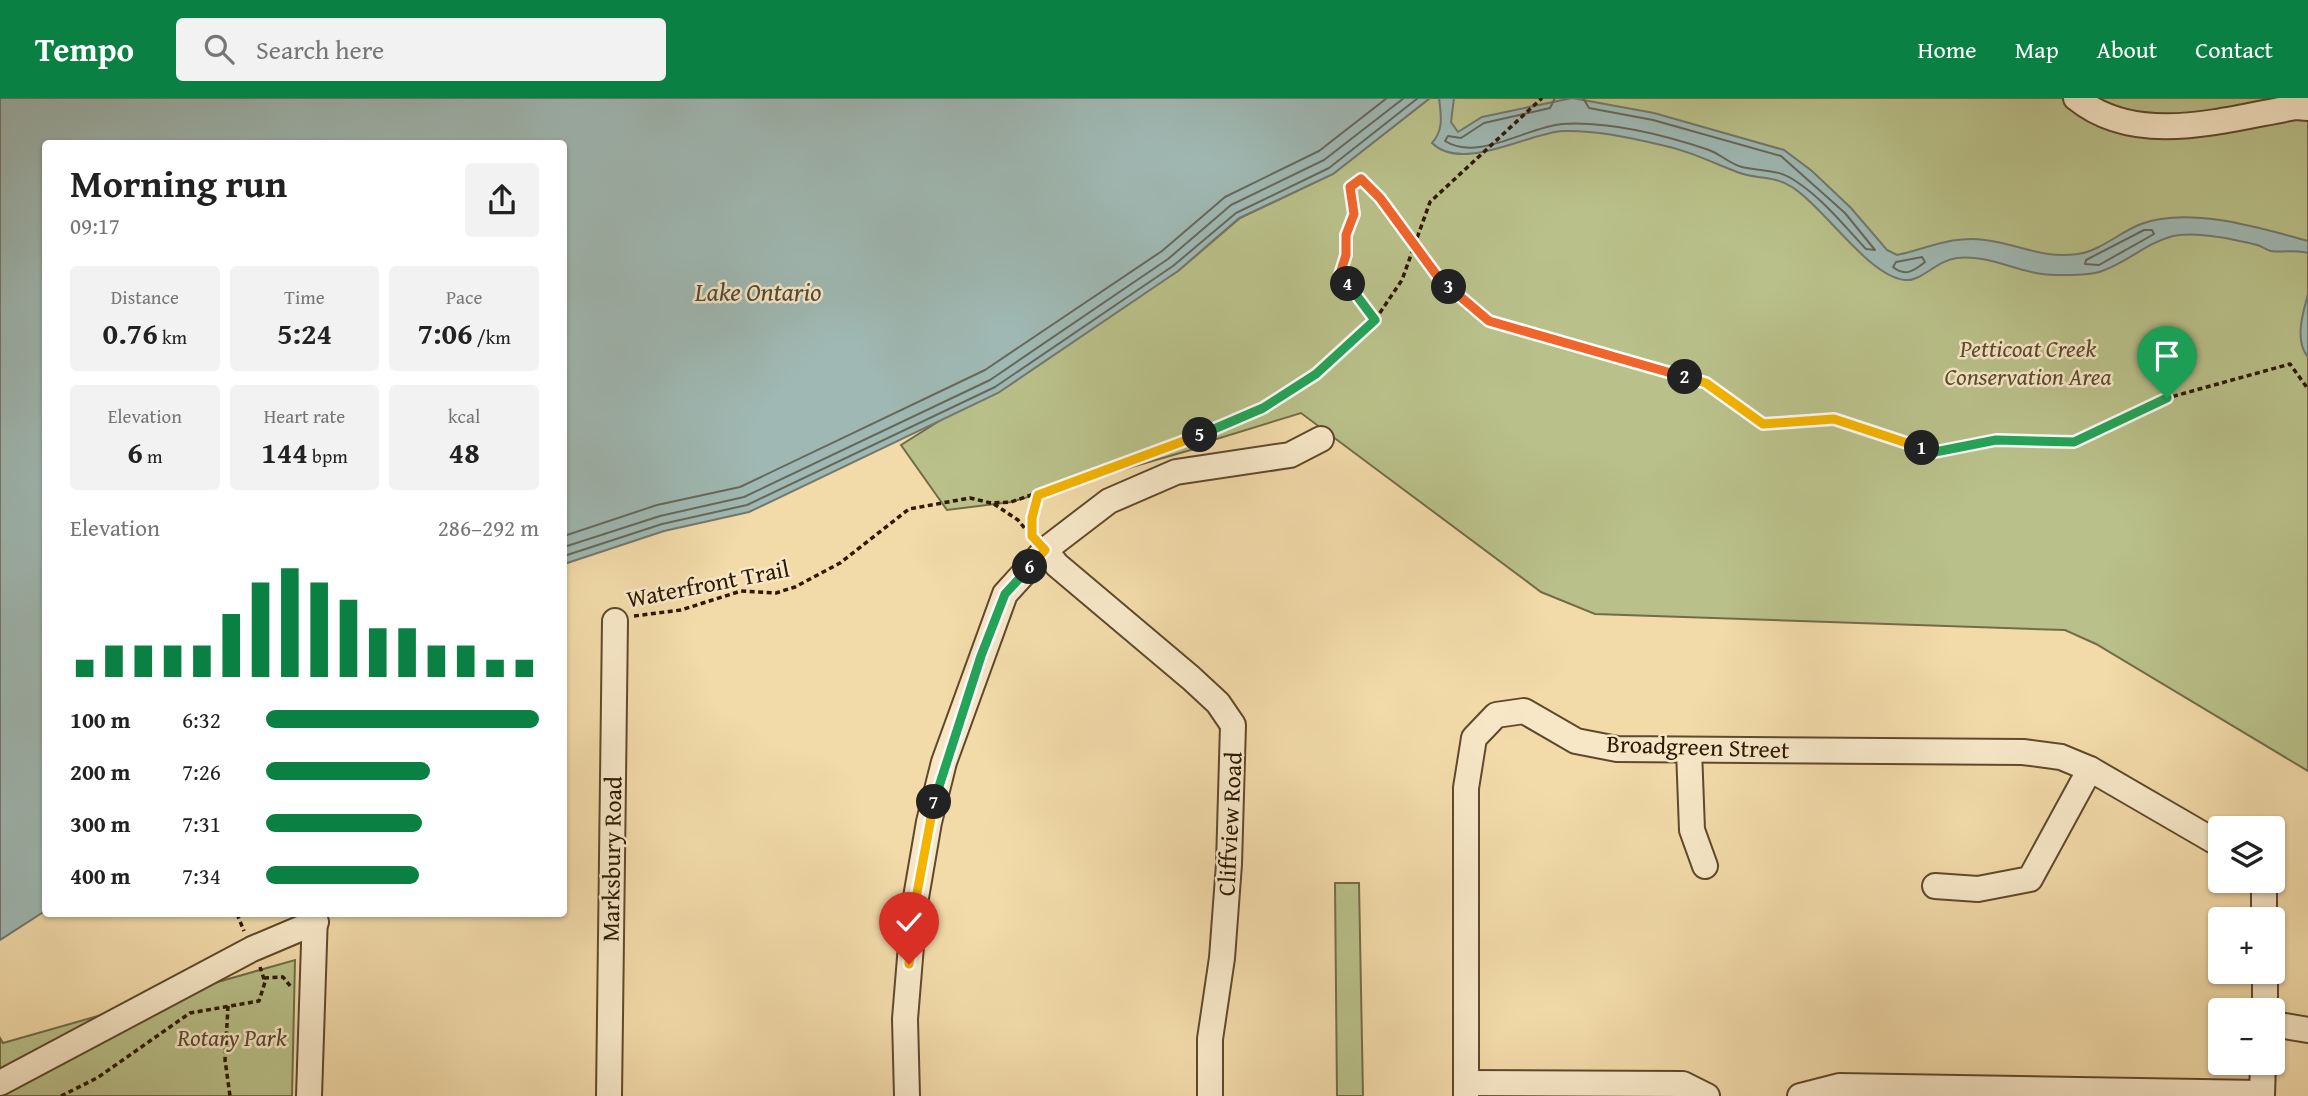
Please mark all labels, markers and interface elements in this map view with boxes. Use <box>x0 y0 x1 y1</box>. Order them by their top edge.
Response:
search box <box>176 18 666 81</box>
text: Tempo <box>35 25 134 73</box>
icon: search <box>200 30 238 68</box>
text: Search here <box>256 30 384 69</box>
text: Home <box>1918 32 1977 67</box>
text: Map <box>2015 32 2059 67</box>
text: About <box>2097 32 2157 67</box>
text: Contact <box>2195 32 2273 67</box>
text: Morning run <box>70 155 287 211</box>
button: share <box>465 163 539 237</box>
text: 09:17 <box>70 209 120 242</box>
pin: 4 <box>1330 266 1366 302</box>
text: 4 <box>1343 269 1352 297</box>
pin: 3 <box>1432 270 1466 304</box>
water label: Lake Ontario <box>694 272 821 311</box>
text: 3 <box>1444 272 1453 300</box>
text: Distance <box>111 283 179 311</box>
text: Time <box>284 283 325 311</box>
text: Pace <box>446 283 482 311</box>
text: 0.76 <box>103 311 158 355</box>
text: 5:24 <box>277 311 332 355</box>
text: 7:06 <box>417 311 473 355</box>
text: km <box>158 323 187 351</box>
text: /km <box>473 323 511 351</box>
pin <box>2137 326 2197 398</box>
park label: Petticoat Creek Conservation Area <box>1945 331 2111 394</box>
icon: arrive <box>2148 337 2186 375</box>
pin: 2 <box>1668 360 1702 394</box>
text: 2 <box>1680 362 1689 390</box>
text: Elevation <box>108 402 182 430</box>
text: Heart rate <box>264 402 345 430</box>
text: kcal <box>448 402 480 430</box>
pin: 5 <box>1182 418 1218 452</box>
text: 5 <box>1195 420 1204 448</box>
text: 6 <box>127 430 143 474</box>
text: 144 <box>261 430 308 474</box>
text: 48 <box>449 430 480 474</box>
pin: 1 <box>1904 430 1940 466</box>
text: 1 <box>1917 433 1926 461</box>
text: m <box>143 442 162 470</box>
text: bpm <box>308 442 348 470</box>
text: Elevation <box>70 511 160 544</box>
text: 286–292 m <box>438 511 539 544</box>
pin: 6 <box>1012 550 1048 584</box>
street label: Waterfront Trail <box>624 551 793 616</box>
text: 6 <box>1025 552 1034 580</box>
text: 100 m <box>70 703 131 736</box>
text: 6:32 <box>182 703 221 736</box>
street label: Broadgreen Street <box>1606 726 1791 767</box>
street label: Cliffview Road <box>1208 751 1251 897</box>
text: 200 m <box>70 755 131 788</box>
text: 7:26 <box>182 755 221 788</box>
street label: Marksbury Road <box>593 776 630 942</box>
pin: 7 <box>916 784 951 820</box>
text: 7 <box>929 787 938 815</box>
text: 300 m <box>70 807 131 840</box>
text: 7:31 <box>182 807 221 840</box>
map controls <box>2208 816 2285 1075</box>
button: layers <box>2208 816 2285 893</box>
text: 400 m <box>70 859 131 892</box>
text: 7:34 <box>182 859 221 892</box>
pin <box>879 892 939 964</box>
icon: check <box>890 903 928 941</box>
button: + <box>2208 907 2285 984</box>
button: − <box>2208 998 2285 1075</box>
park label: Rotary Park <box>176 1020 287 1055</box>

